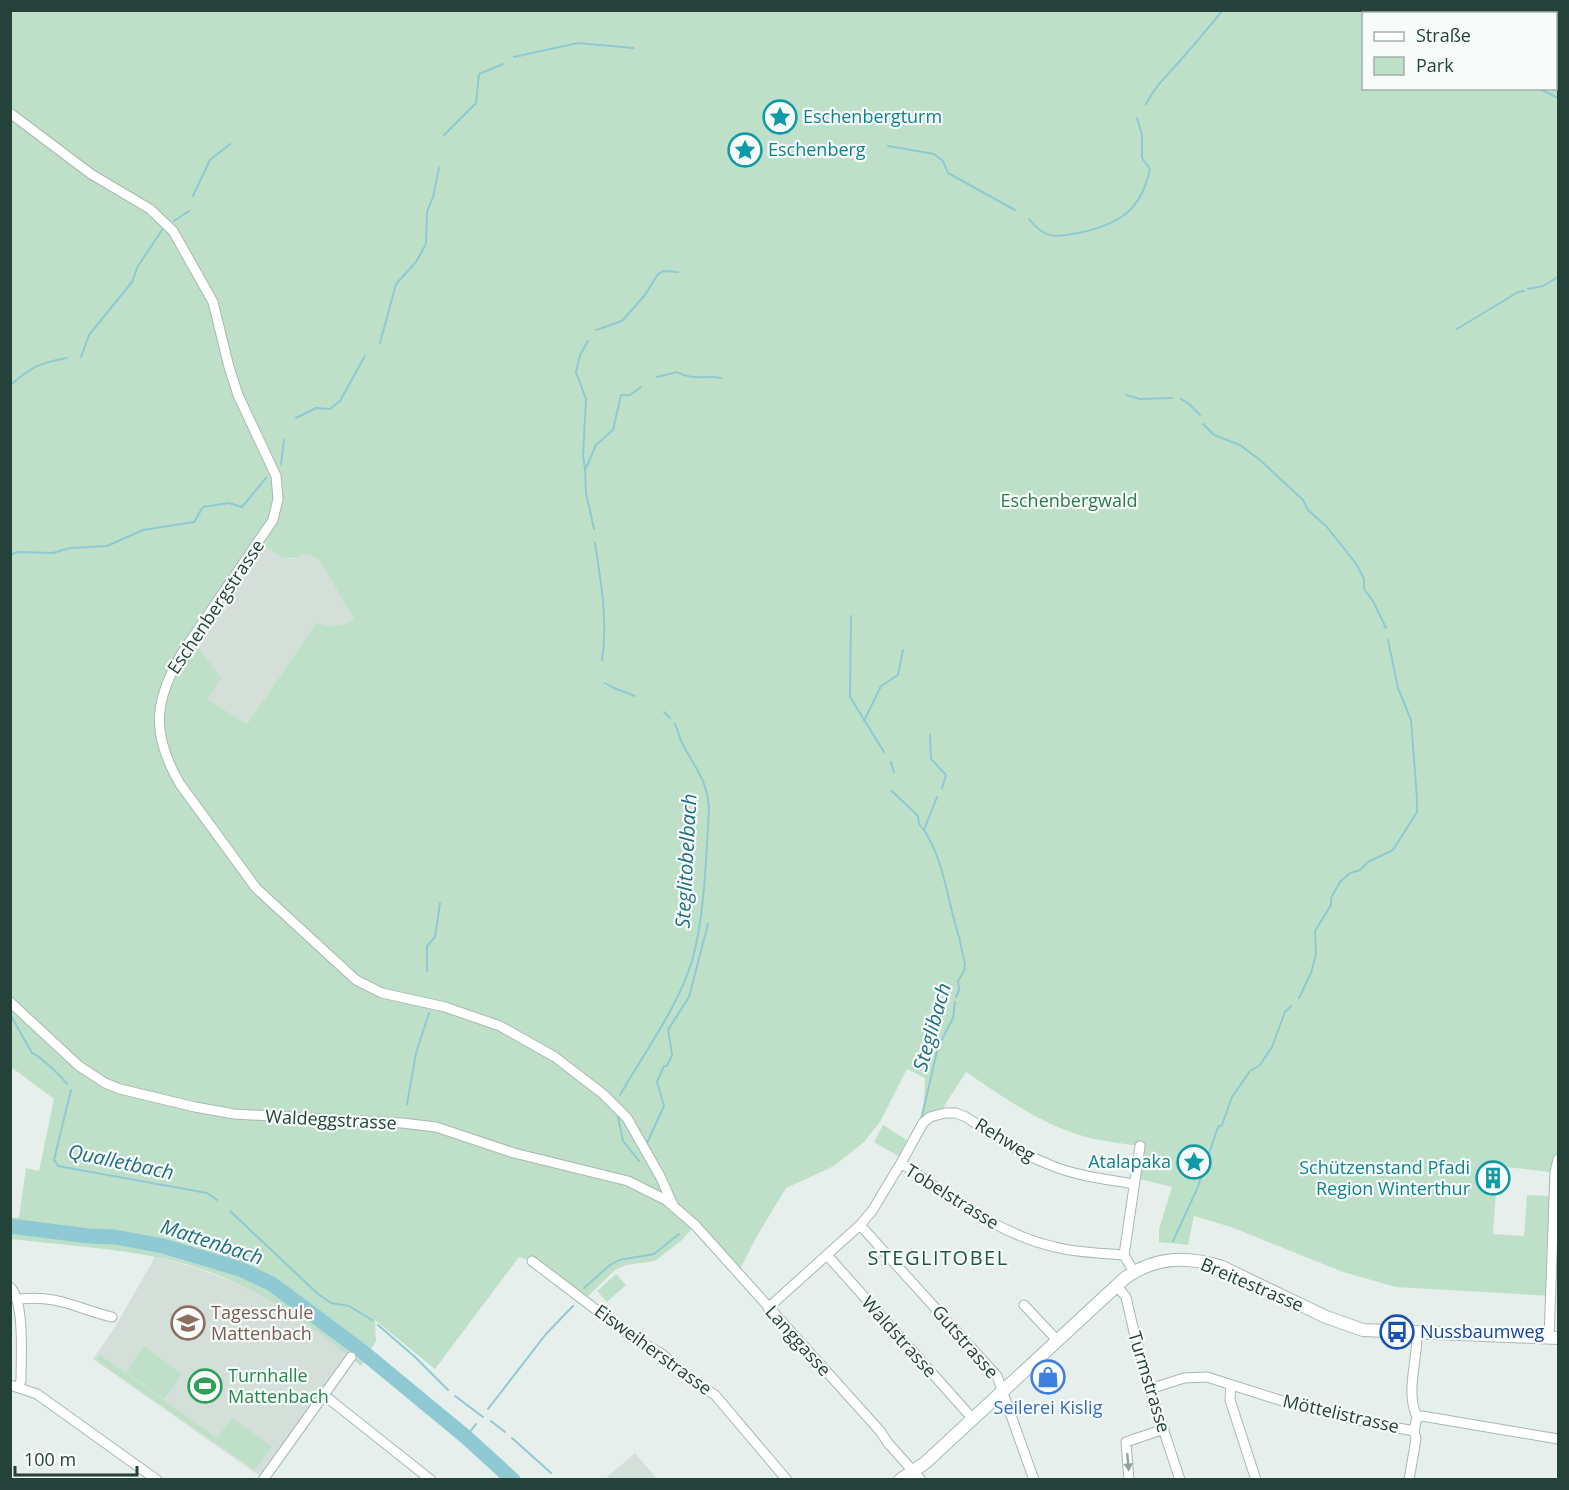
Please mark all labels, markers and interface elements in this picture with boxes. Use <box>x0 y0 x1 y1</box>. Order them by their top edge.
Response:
legend <box>1362 12 1557 90</box>
text: Straße <box>1416 23 1471 47</box>
text: Park <box>1416 53 1454 77</box>
place icon: Eschenbergturm <box>762 99 798 135</box>
place label: Eschenbergturm <box>803 104 942 128</box>
place icon: Eschenberg <box>727 132 763 168</box>
place label: Eschenberg <box>768 137 866 161</box>
park label: Eschenbergwald <box>1000 488 1138 512</box>
street label: Eschenbergstrasse <box>161 535 269 678</box>
water label: Steglitobelbach <box>668 793 703 929</box>
water label: Steglibach <box>906 980 957 1074</box>
street label: Waldeggstrasse <box>265 1104 397 1134</box>
street label: Rehweg <box>971 1112 1040 1167</box>
water label: Qualletbach <box>66 1137 176 1186</box>
place icon: Atalapaka <box>1176 1144 1212 1180</box>
place label: Atalapaka <box>1088 1149 1171 1173</box>
place label: Schützenstand Pfadi Region Winterthur <box>1299 1155 1471 1200</box>
street label: Tobelstrasse <box>901 1158 1004 1234</box>
building icon: Schützenstand Pfadi Region Winterthur <box>1475 1160 1511 1196</box>
water label: Mattenbach <box>157 1212 267 1271</box>
district label: STEGLITOBEL <box>867 1244 1009 1271</box>
street label: Breitestrasse <box>1197 1252 1308 1317</box>
street label: Waldstrasse <box>857 1290 943 1382</box>
street label: Eisweiherstrasse <box>590 1298 717 1400</box>
street label: Gutstrasse <box>927 1299 1004 1383</box>
place label: Tagesschule Mattenbach <box>211 1300 313 1345</box>
street label: Langgasse <box>761 1300 837 1381</box>
school or university icon: Tagesschule Mattenbach <box>170 1305 206 1341</box>
bus stop icon: Nussbaumweg <box>1379 1314 1415 1350</box>
place label: Nussbaumweg <box>1420 1319 1545 1343</box>
street label: Turmstrasse <box>1123 1328 1177 1435</box>
shop icon: Seilerei Kislig <box>1030 1359 1066 1395</box>
place label: Turnhalle Mattenbach <box>228 1363 329 1408</box>
sports icon: Turnhalle Mattenbach <box>187 1368 223 1404</box>
street label: Möttelistrasse <box>1281 1388 1402 1438</box>
place label: Seilerei Kislig <box>994 1395 1103 1419</box>
scale bar <box>15 1439 136 1477</box>
text: 100 m <box>24 1447 76 1471</box>
one-way arrow <box>1123 1452 1133 1471</box>

